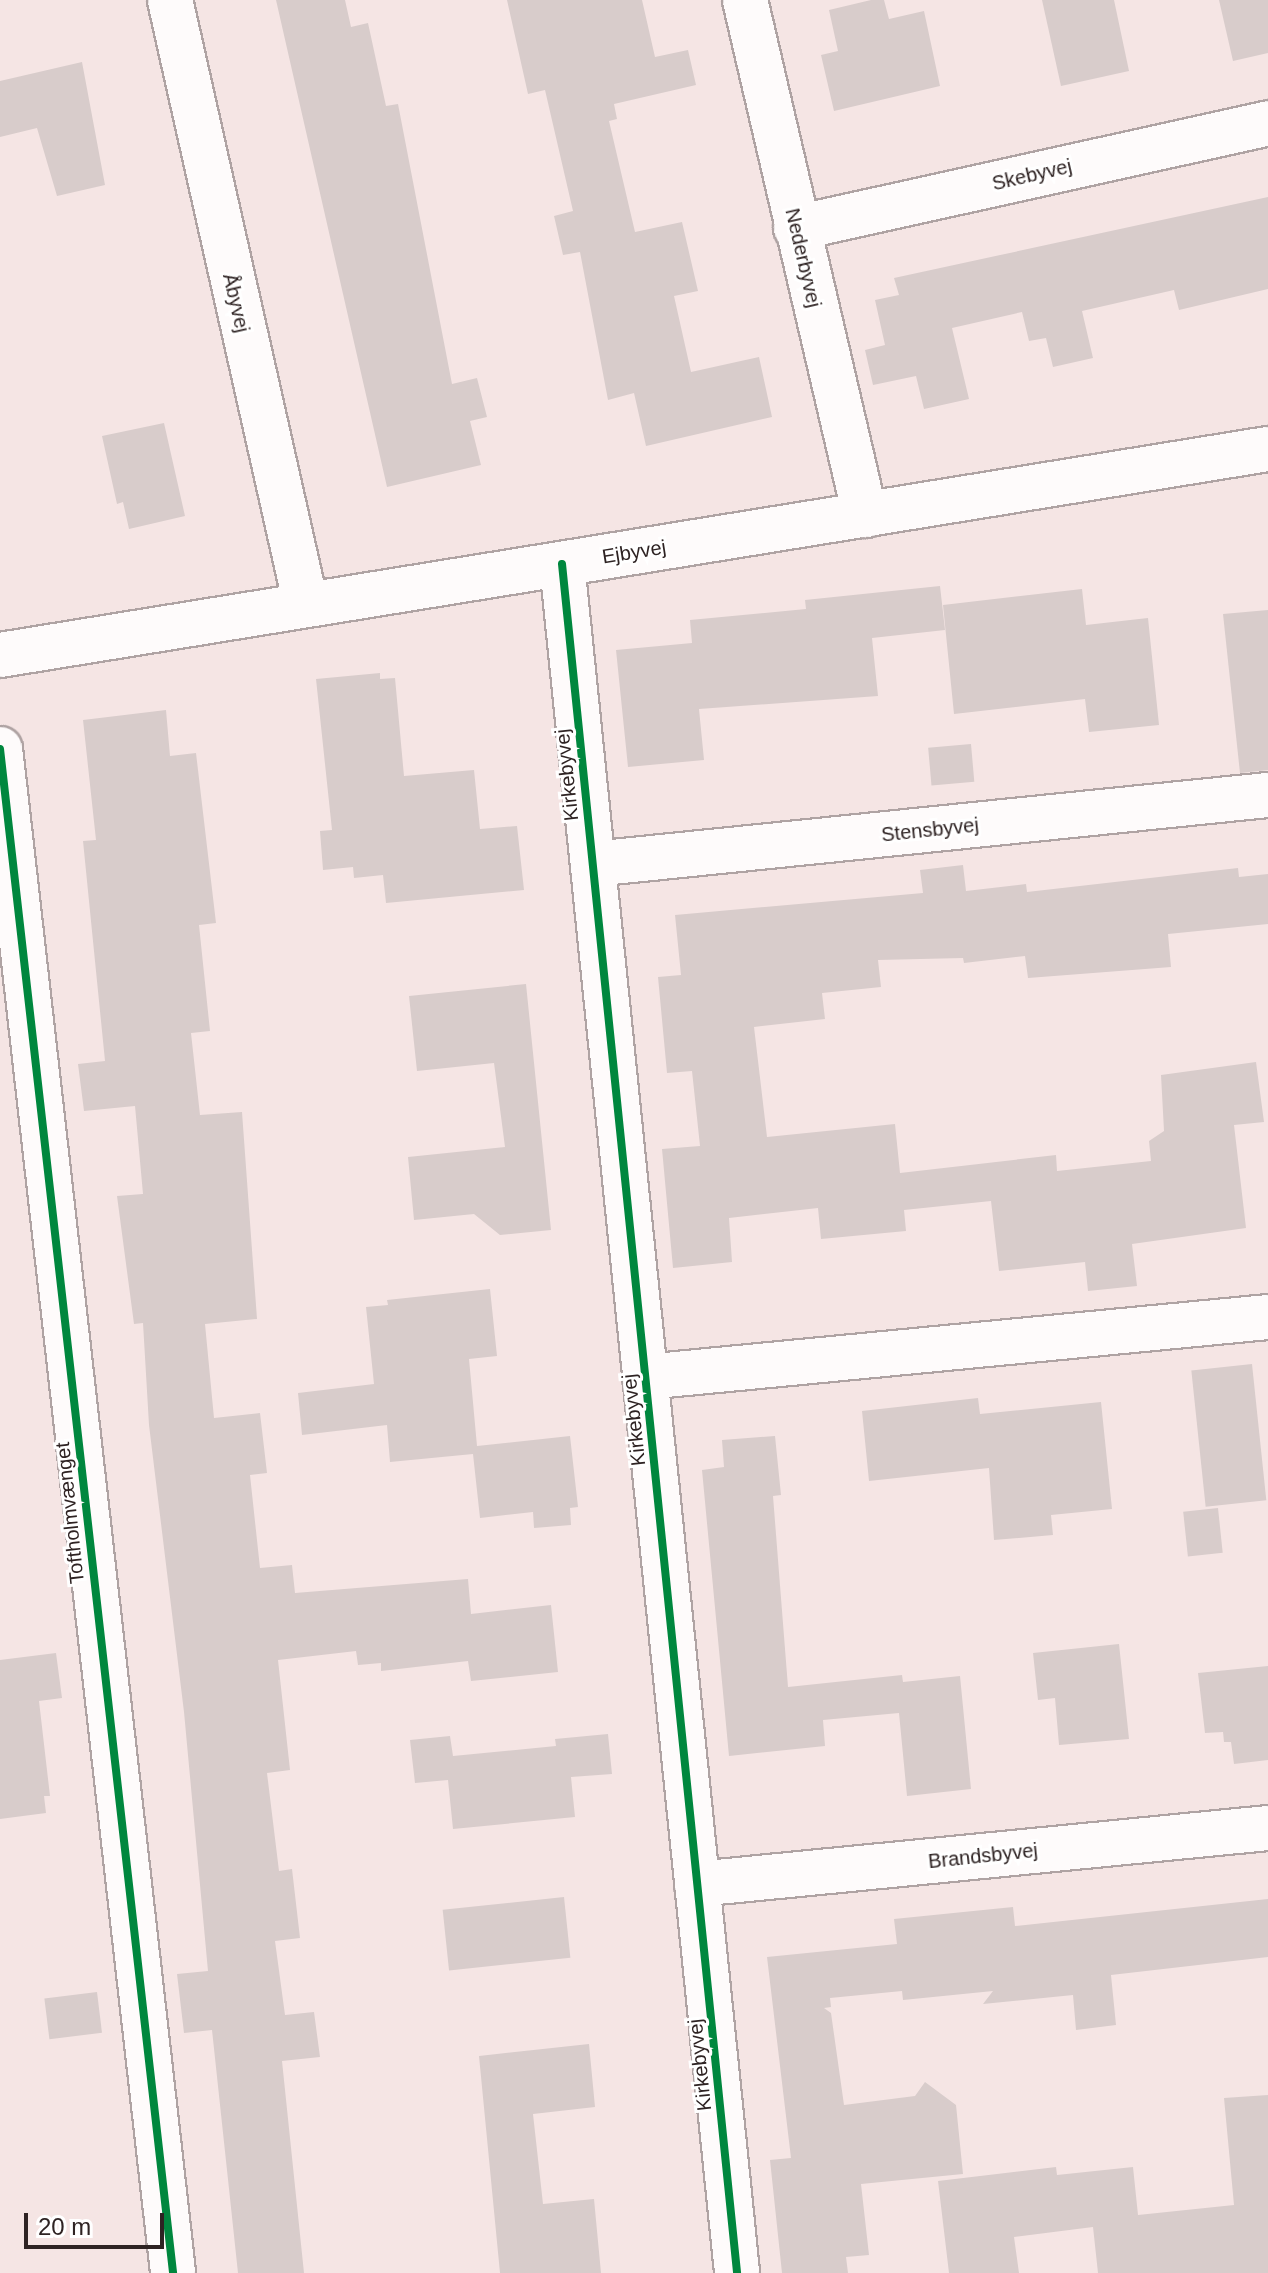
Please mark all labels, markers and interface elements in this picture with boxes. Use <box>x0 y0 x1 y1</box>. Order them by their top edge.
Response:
street label: Skebyvej <box>990 154 1074 196</box>
street label: Nederbyvej <box>780 206 826 310</box>
street label: Åbyvej <box>218 271 254 335</box>
street label: Ejbyvej <box>600 535 668 569</box>
street label: Kirkebyvej <box>550 728 584 822</box>
street label: Stensbyvej <box>880 813 980 847</box>
street label: Kirkebyvej <box>617 1373 651 1467</box>
street label: Toftholmvænget <box>51 1441 89 1585</box>
street label: Brandsbyvej <box>927 1838 1039 1874</box>
street label: Kirkebyvej <box>683 2018 717 2112</box>
scale bar <box>28 2197 168 2247</box>
text: 20 m <box>38 2213 91 2240</box>

